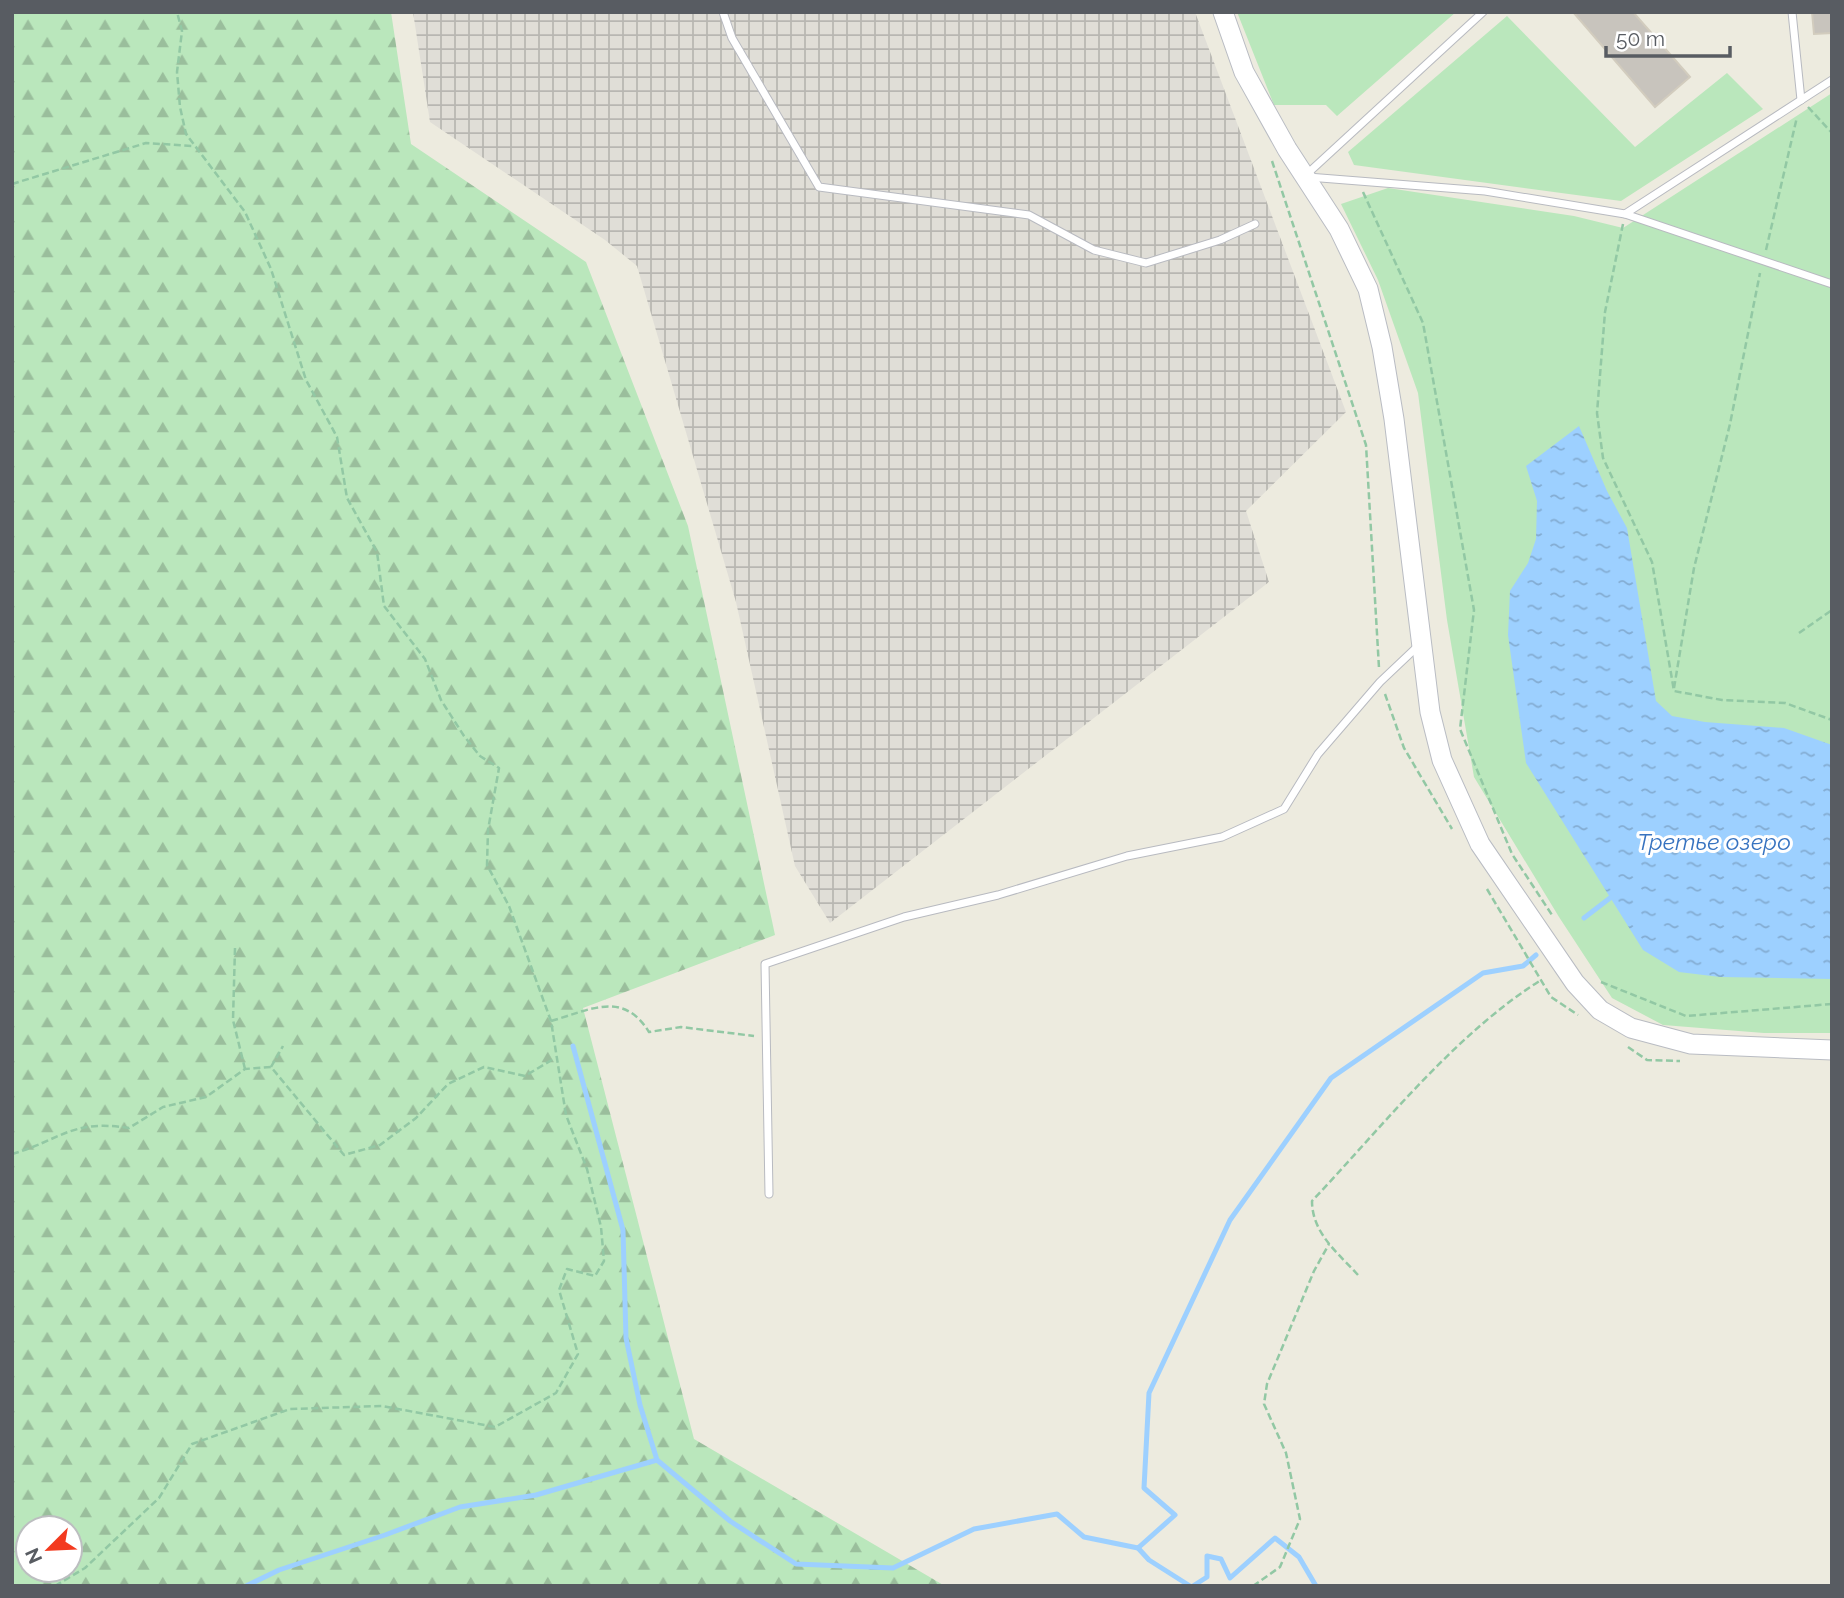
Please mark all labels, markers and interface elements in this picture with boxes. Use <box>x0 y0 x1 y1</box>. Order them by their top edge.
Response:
scale bar <box>1606 14 1730 58</box>
text: 50 m <box>1616 26 1665 51</box>
water label: Третье озеро <box>1637 828 1791 855</box>
north arrow <box>14 1514 84 1584</box>
text: N <box>20 1545 46 1567</box>

